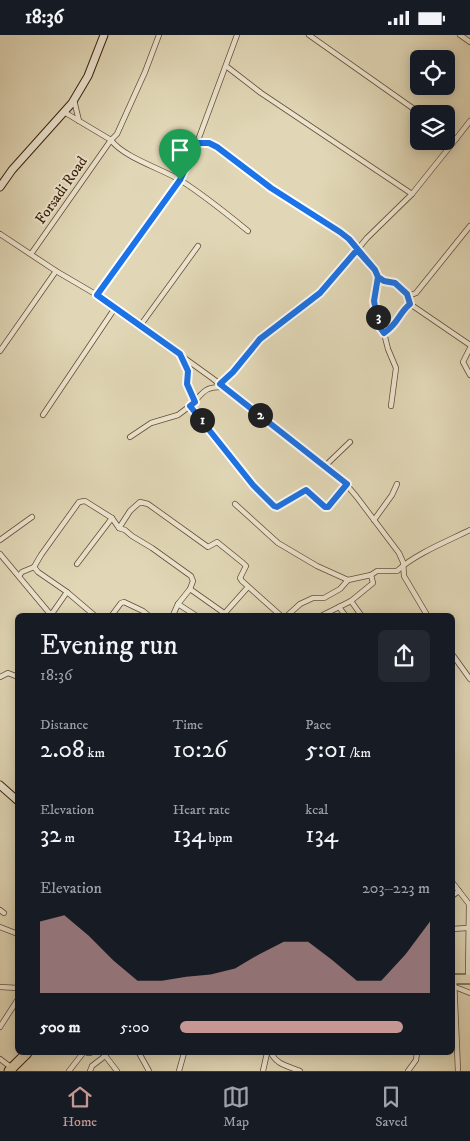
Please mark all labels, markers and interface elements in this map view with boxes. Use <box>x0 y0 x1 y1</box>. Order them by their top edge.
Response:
text: 18:36 <box>25 6 63 29</box>
map controls <box>410 50 455 150</box>
button: locate <box>410 50 455 95</box>
button: layers <box>410 105 455 150</box>
pin <box>159 129 201 180</box>
icon: arrive <box>166 136 194 164</box>
street label: Forsadi Road <box>31 152 92 228</box>
pin: 3 <box>366 305 390 329</box>
text: 3 <box>376 308 381 326</box>
pin: 2 <box>248 403 272 427</box>
text: 2 <box>257 406 264 424</box>
pin: 1 <box>190 407 214 433</box>
text: 1 <box>200 411 205 429</box>
text: Evening run <box>40 628 178 663</box>
button: share <box>378 630 430 682</box>
text: 18:36 <box>40 665 72 685</box>
text: Distance <box>40 716 88 734</box>
text: Time <box>173 716 203 734</box>
text: Pace <box>305 716 331 734</box>
text: 2.08 <box>40 734 85 765</box>
text: 10:26 <box>173 734 227 765</box>
text: 5:01 <box>305 734 347 765</box>
text: km <box>85 744 105 762</box>
text: /km <box>347 744 371 762</box>
text: Elevation <box>40 801 94 819</box>
text: Heart rate <box>173 801 230 819</box>
text: kcal <box>305 801 328 819</box>
text: 32 <box>40 819 62 850</box>
text: 134 <box>173 819 206 850</box>
text: 134 <box>305 819 338 850</box>
text: m <box>62 829 75 847</box>
text: bpm <box>206 829 233 847</box>
text: Elevation <box>40 878 102 898</box>
text: 203–223 m <box>362 878 430 898</box>
text: 500 m <box>40 1017 81 1037</box>
text: 5:00 <box>120 1017 149 1037</box>
tab: Home <box>63 1083 97 1131</box>
tab: Map <box>222 1083 250 1131</box>
tab: Saved <box>375 1083 407 1131</box>

